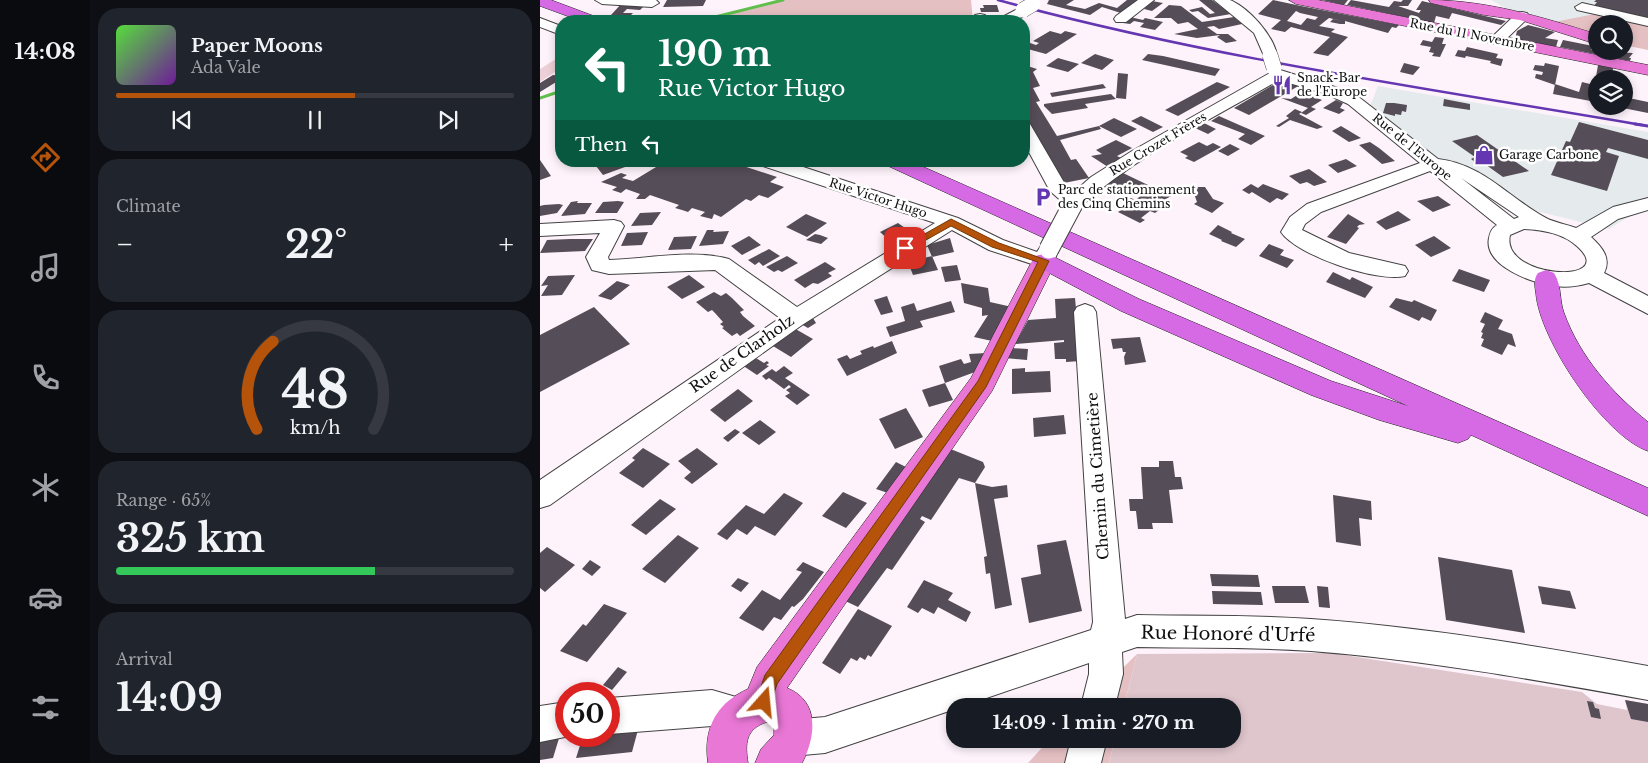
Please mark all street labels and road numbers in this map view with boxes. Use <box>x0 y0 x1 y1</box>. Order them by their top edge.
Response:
street label: Rue du 11 Novembre <box>1408 15 1536 54</box>
street label: Rue Crozet Frères <box>1106 109 1209 179</box>
street label: Rue de l'Europe <box>1370 110 1455 183</box>
street label: Rue Victor Hugo <box>827 175 929 221</box>
street label: Rue de Clarholz <box>686 310 798 397</box>
street label: Chemin du Cimetière <box>1082 392 1113 561</box>
street label: Rue Honoré d'Urfé <box>1140 621 1316 647</box>

